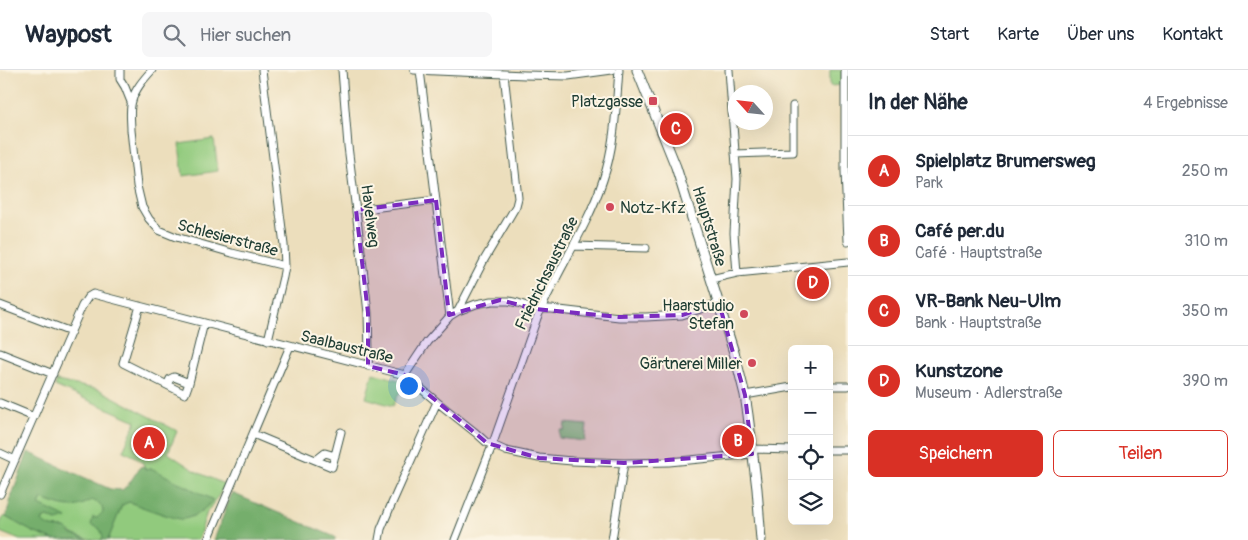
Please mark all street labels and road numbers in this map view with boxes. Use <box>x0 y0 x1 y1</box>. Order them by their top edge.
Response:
street label: Havelweg <box>356 184 384 249</box>
street label: Hauptstraße <box>687 184 731 269</box>
street label: Friedrichsaustraße <box>511 213 583 333</box>
street label: Schlesierstraße <box>175 215 280 261</box>
street label: Saalbaustraße <box>299 326 395 368</box>

